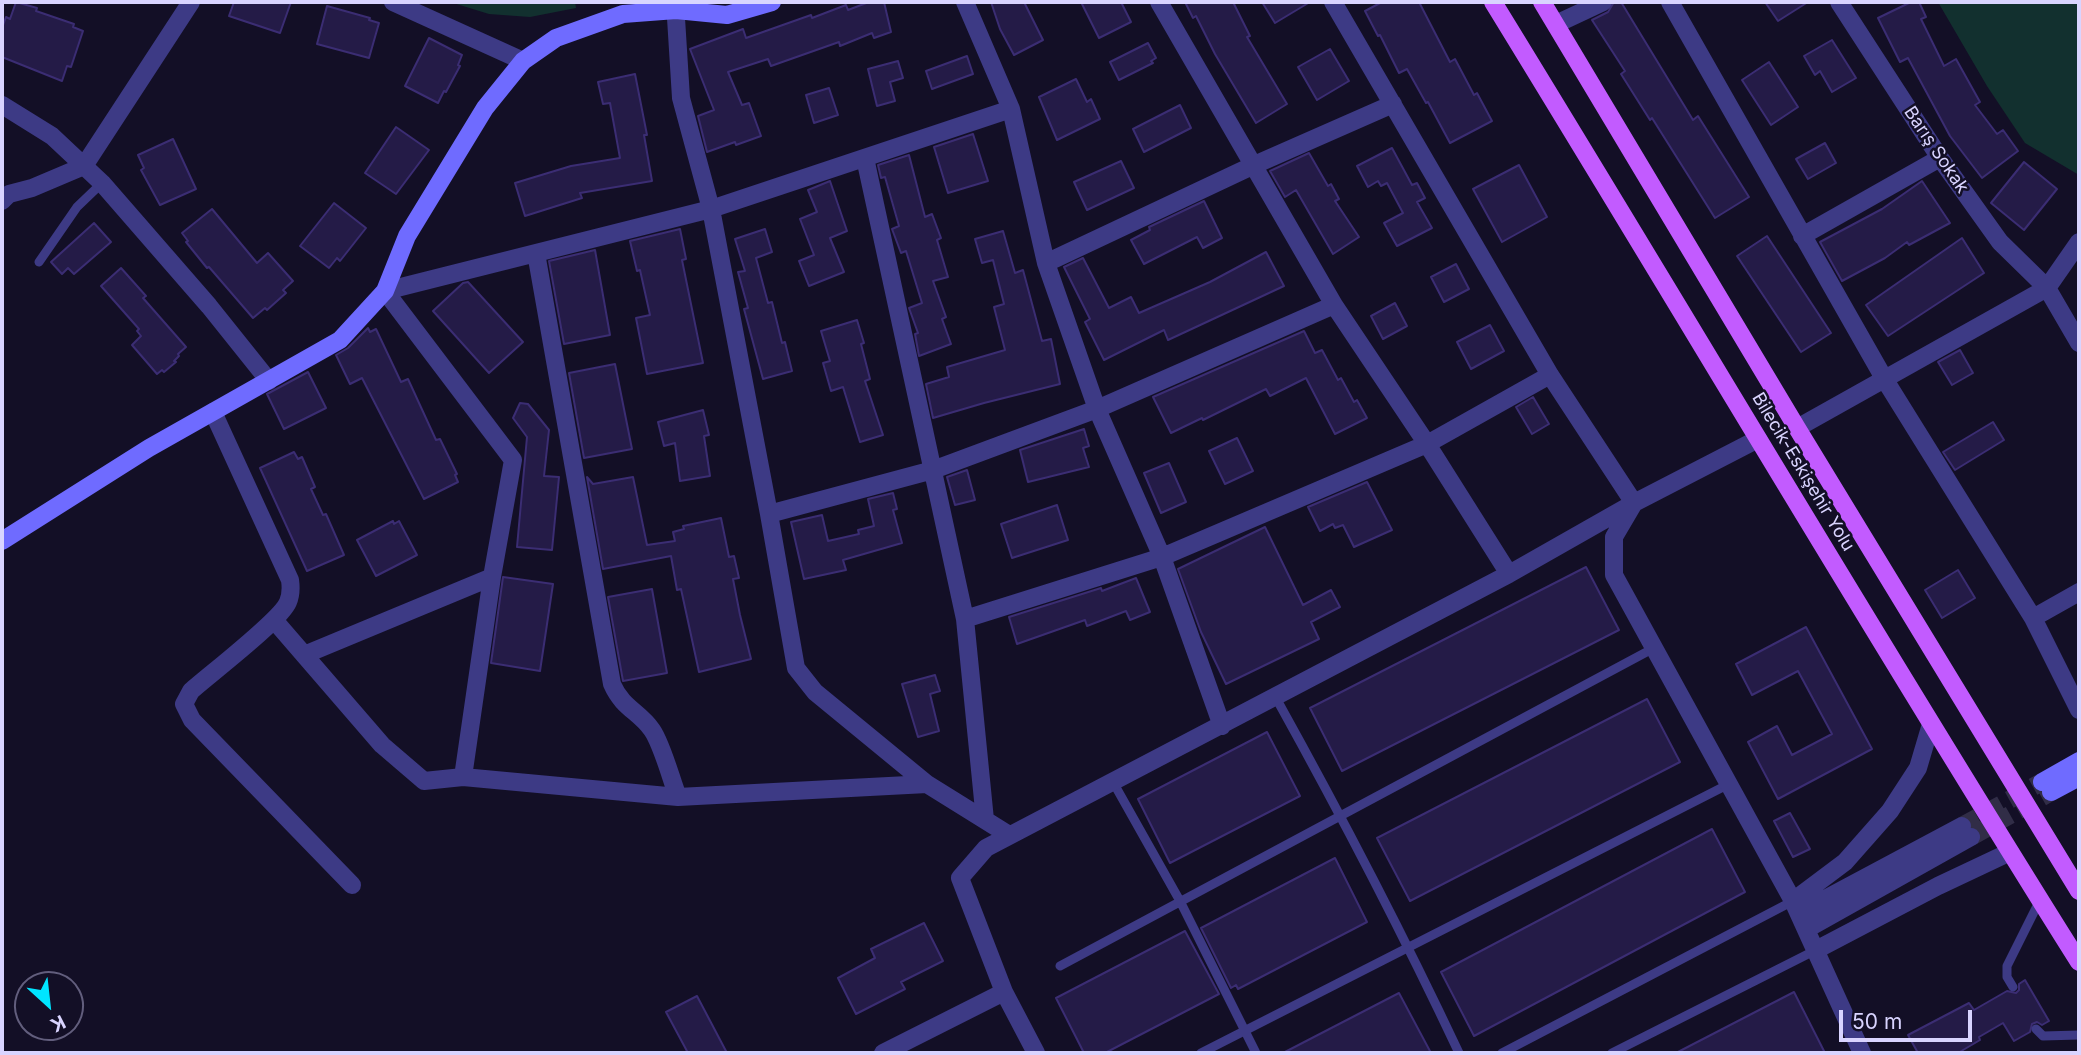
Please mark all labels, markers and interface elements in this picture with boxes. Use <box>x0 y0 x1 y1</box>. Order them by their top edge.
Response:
street label: Barış Sokak <box>1899 102 1973 198</box>
street label: Bilecik-Eskişehir Yolu <box>1747 389 1859 555</box>
north arrow <box>14 971 84 1041</box>
scale bar <box>1843 996 1976 1040</box>
text: 50 m <box>1852 1009 1902 1034</box>
text: K <box>47 1010 69 1037</box>

